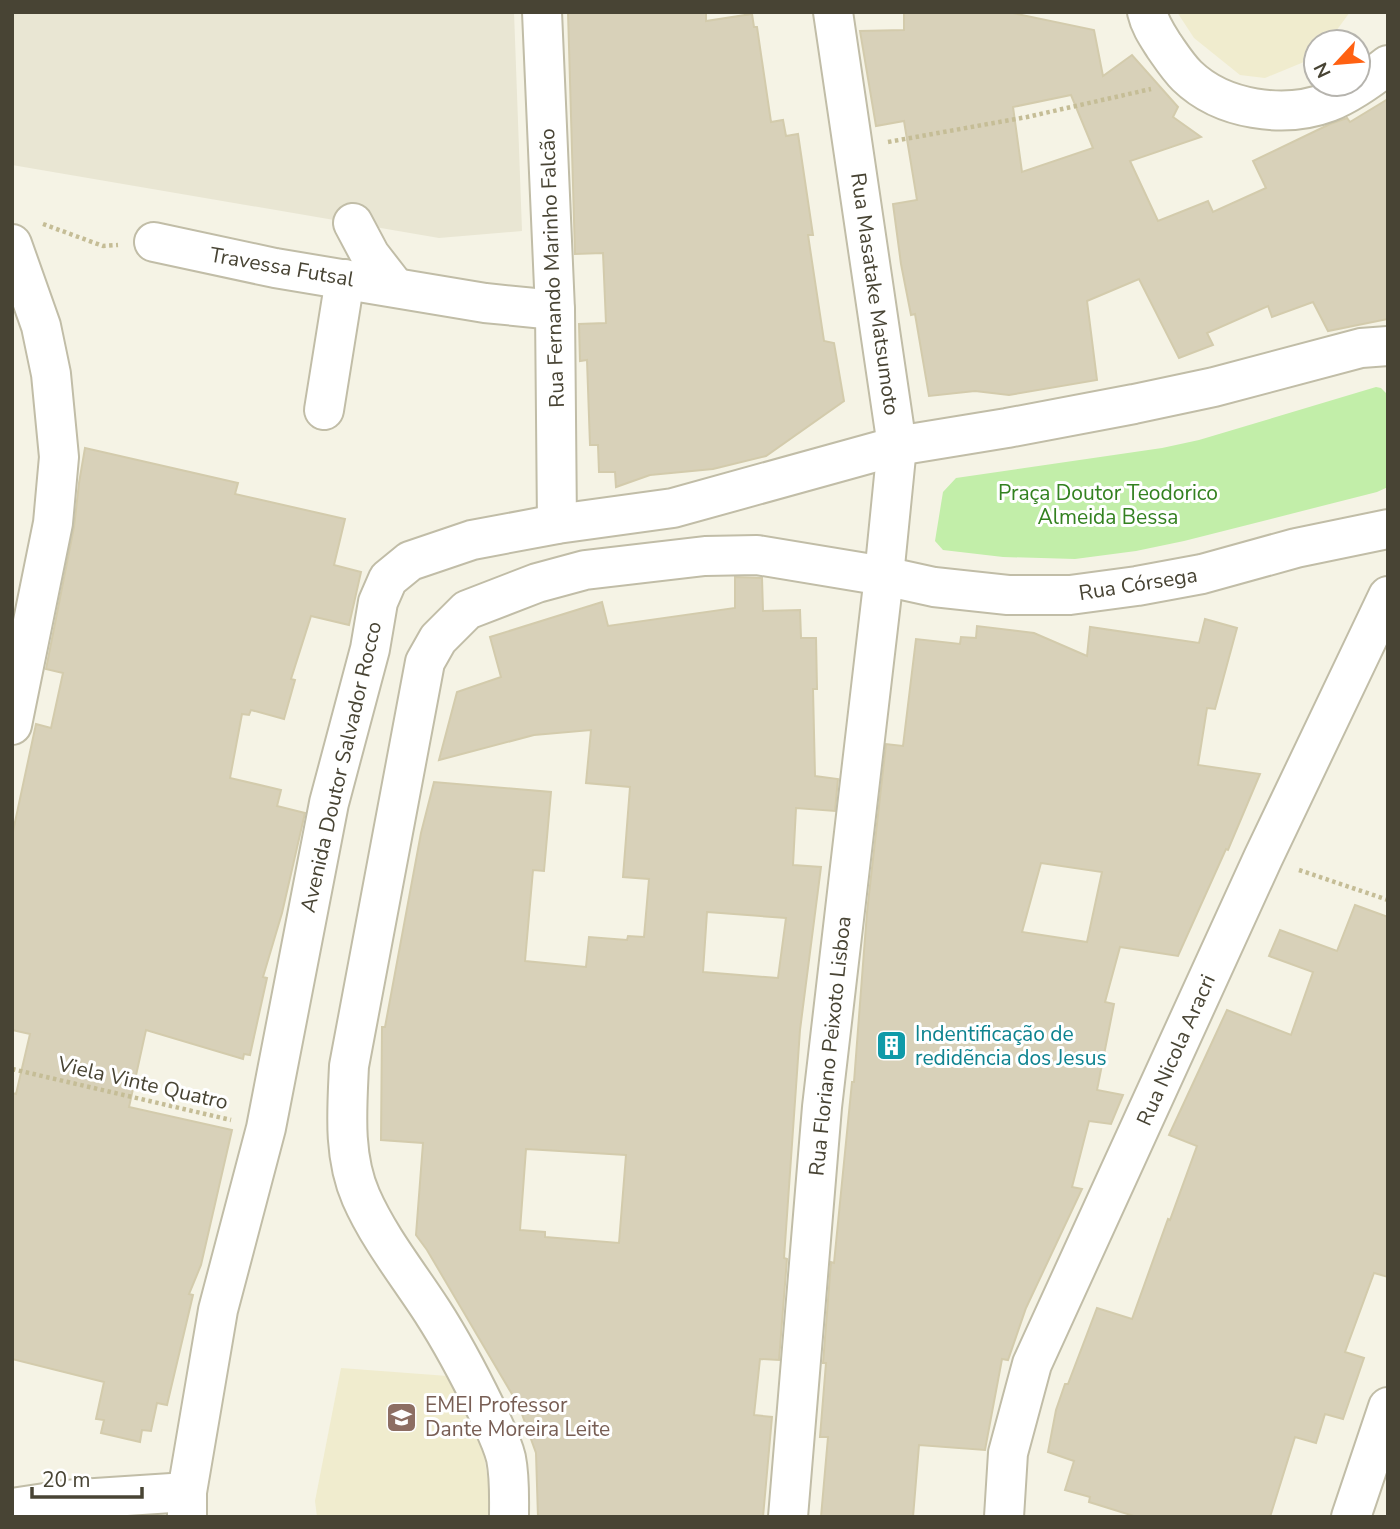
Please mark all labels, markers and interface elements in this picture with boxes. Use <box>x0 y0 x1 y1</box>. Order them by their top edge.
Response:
north arrow <box>1302 28 1372 98</box>
text: N <box>1308 58 1337 82</box>
street label: Rua Fernando Marinho Falcão <box>533 128 571 408</box>
street label: Rua Masatake Matsumoto <box>844 171 906 417</box>
street label: Travessa Futsal <box>208 241 357 294</box>
park label: Praça Doutor Teodorico Almeida Bessa <box>998 479 1218 531</box>
street label: Rua Córsega <box>1077 561 1199 607</box>
street label: Avenida Doutor Salvador Rocco <box>294 619 388 915</box>
street label: Rua Floriano Peixoto Lisboa <box>802 915 858 1177</box>
street label: Rua Nicola Aracri <box>1130 970 1222 1130</box>
place label: Indentificação de redidẽncia dos Jesus <box>915 1020 1107 1072</box>
building icon: Indentificação de redidẽncia dos Jesus <box>875 1029 909 1063</box>
street label: Viela Vinte Quatro <box>54 1050 231 1116</box>
place label: EMEI Professor Dante Moreira Leite <box>425 1391 610 1443</box>
school or university icon: EMEI Professor Dante Moreira Leite <box>385 1400 419 1434</box>
scale bar <box>32 1456 142 1500</box>
text: 20 m <box>42 1466 91 1494</box>

